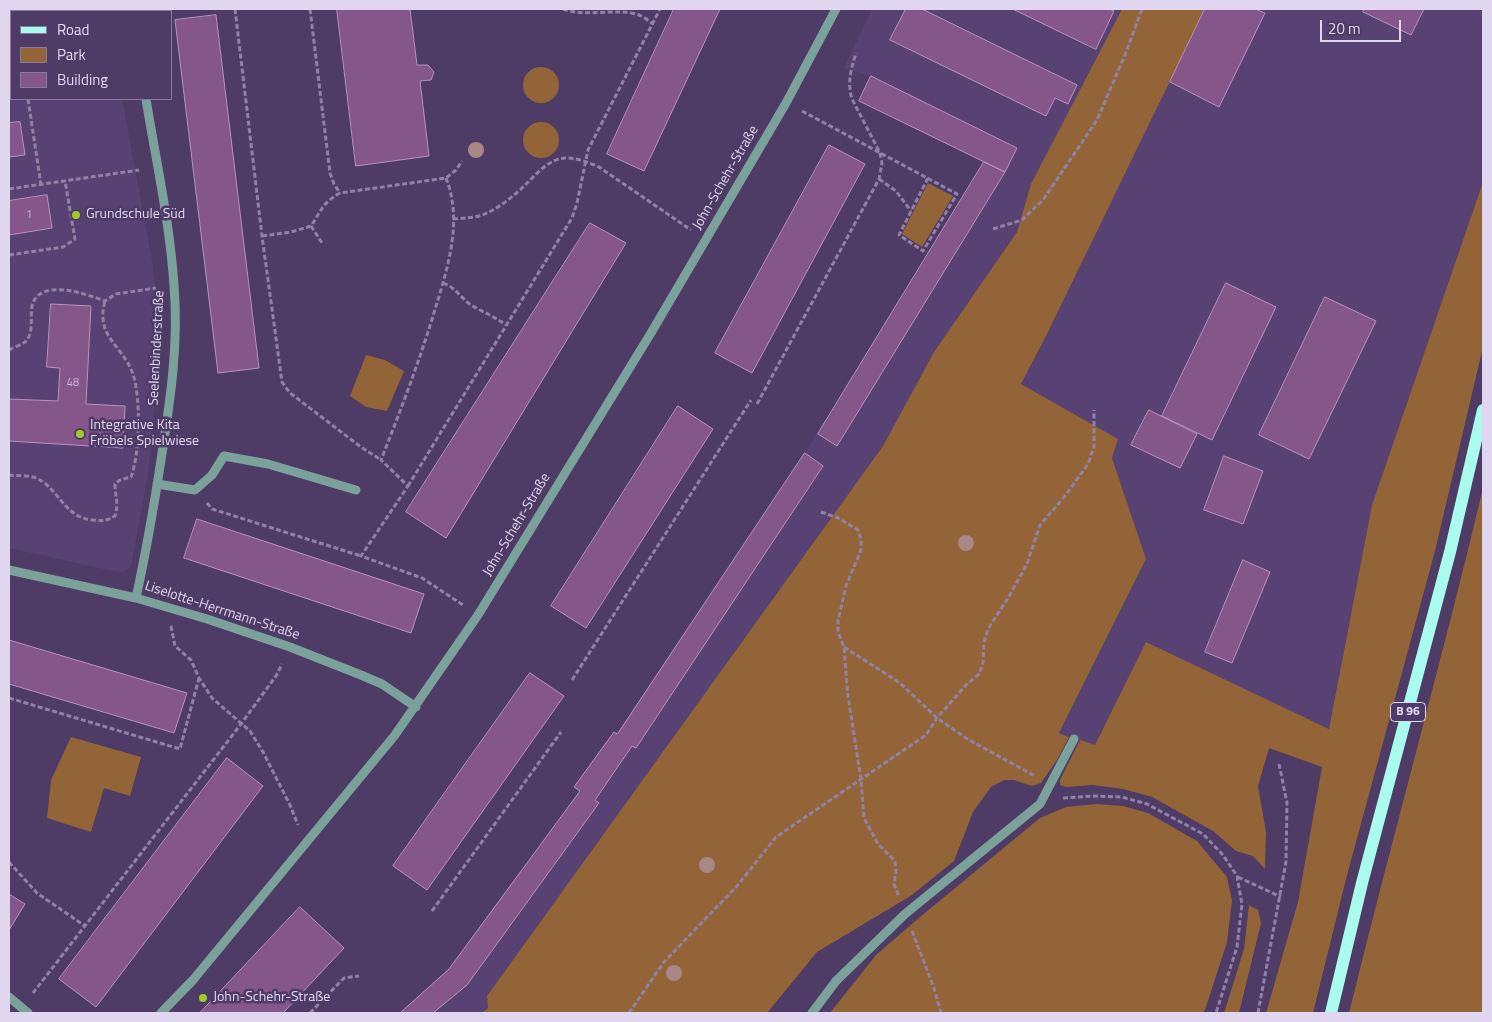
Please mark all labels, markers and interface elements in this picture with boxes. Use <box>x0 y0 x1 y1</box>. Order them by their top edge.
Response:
legend <box>10 10 172 100</box>
scale bar <box>1322 10 1403 42</box>
text: 20 m <box>1328 17 1361 40</box>
text: Road <box>57 18 89 41</box>
text: Park <box>57 43 86 66</box>
text: Building <box>57 68 108 91</box>
street label: John-Schehr-Straße <box>689 123 763 233</box>
place label: Grundschule Süd <box>86 207 185 223</box>
house number: 1 <box>26 208 32 222</box>
marker: Grundschule Süd <box>70 209 82 221</box>
street label: Seelenbinderstraße <box>146 290 168 406</box>
house number: 48 <box>67 376 79 390</box>
place label: Integrative Kita Fröbels Spielwiese <box>90 418 199 451</box>
marker: Integrative Kita Fröbels Spielwiese <box>74 428 86 440</box>
street label: John-Schehr-Straße <box>480 470 554 580</box>
street label: Liselotte-Herrmann-Straße <box>142 578 302 644</box>
road number: B 96 <box>1390 702 1426 722</box>
place label: John-Schehr-Straße <box>213 990 330 1006</box>
marker: John-Schehr-Straße <box>197 992 209 1004</box>

